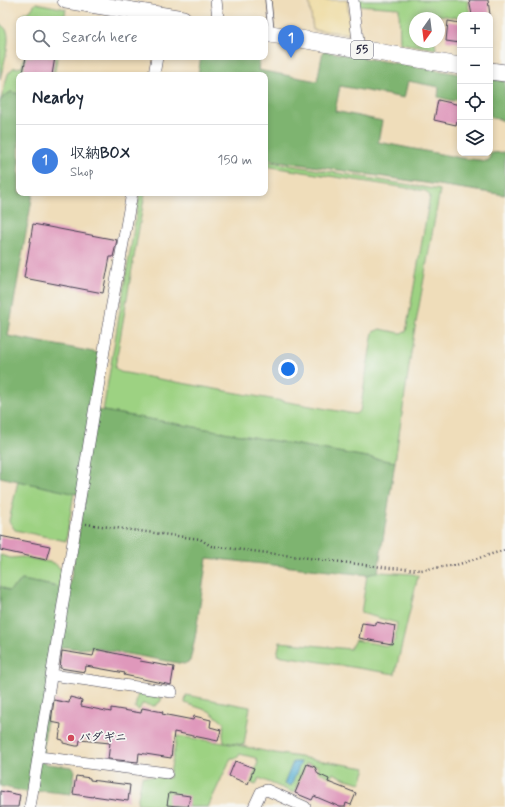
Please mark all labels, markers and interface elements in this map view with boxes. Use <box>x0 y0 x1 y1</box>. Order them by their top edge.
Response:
north arrow <box>409 12 445 48</box>
map controls <box>457 12 493 156</box>
button: + <box>457 12 493 48</box>
search box <box>16 16 268 60</box>
pin: 1 <box>278 25 304 58</box>
icon: search <box>30 27 52 49</box>
text: Search here <box>62 28 138 48</box>
road number: 55 <box>351 41 373 59</box>
button: − <box>457 48 493 84</box>
button: locate <box>457 84 493 120</box>
text: Nearby <box>32 87 84 109</box>
button: layers <box>457 120 493 156</box>
text: 収納BOX <box>70 144 130 164</box>
text: 1 <box>42 152 48 169</box>
text: 150 m <box>218 152 252 169</box>
text: Shop <box>70 164 94 181</box>
your location <box>278 359 298 379</box>
place label: バダギニ <box>79 730 127 746</box>
marker: バダギニ <box>66 733 76 743</box>

